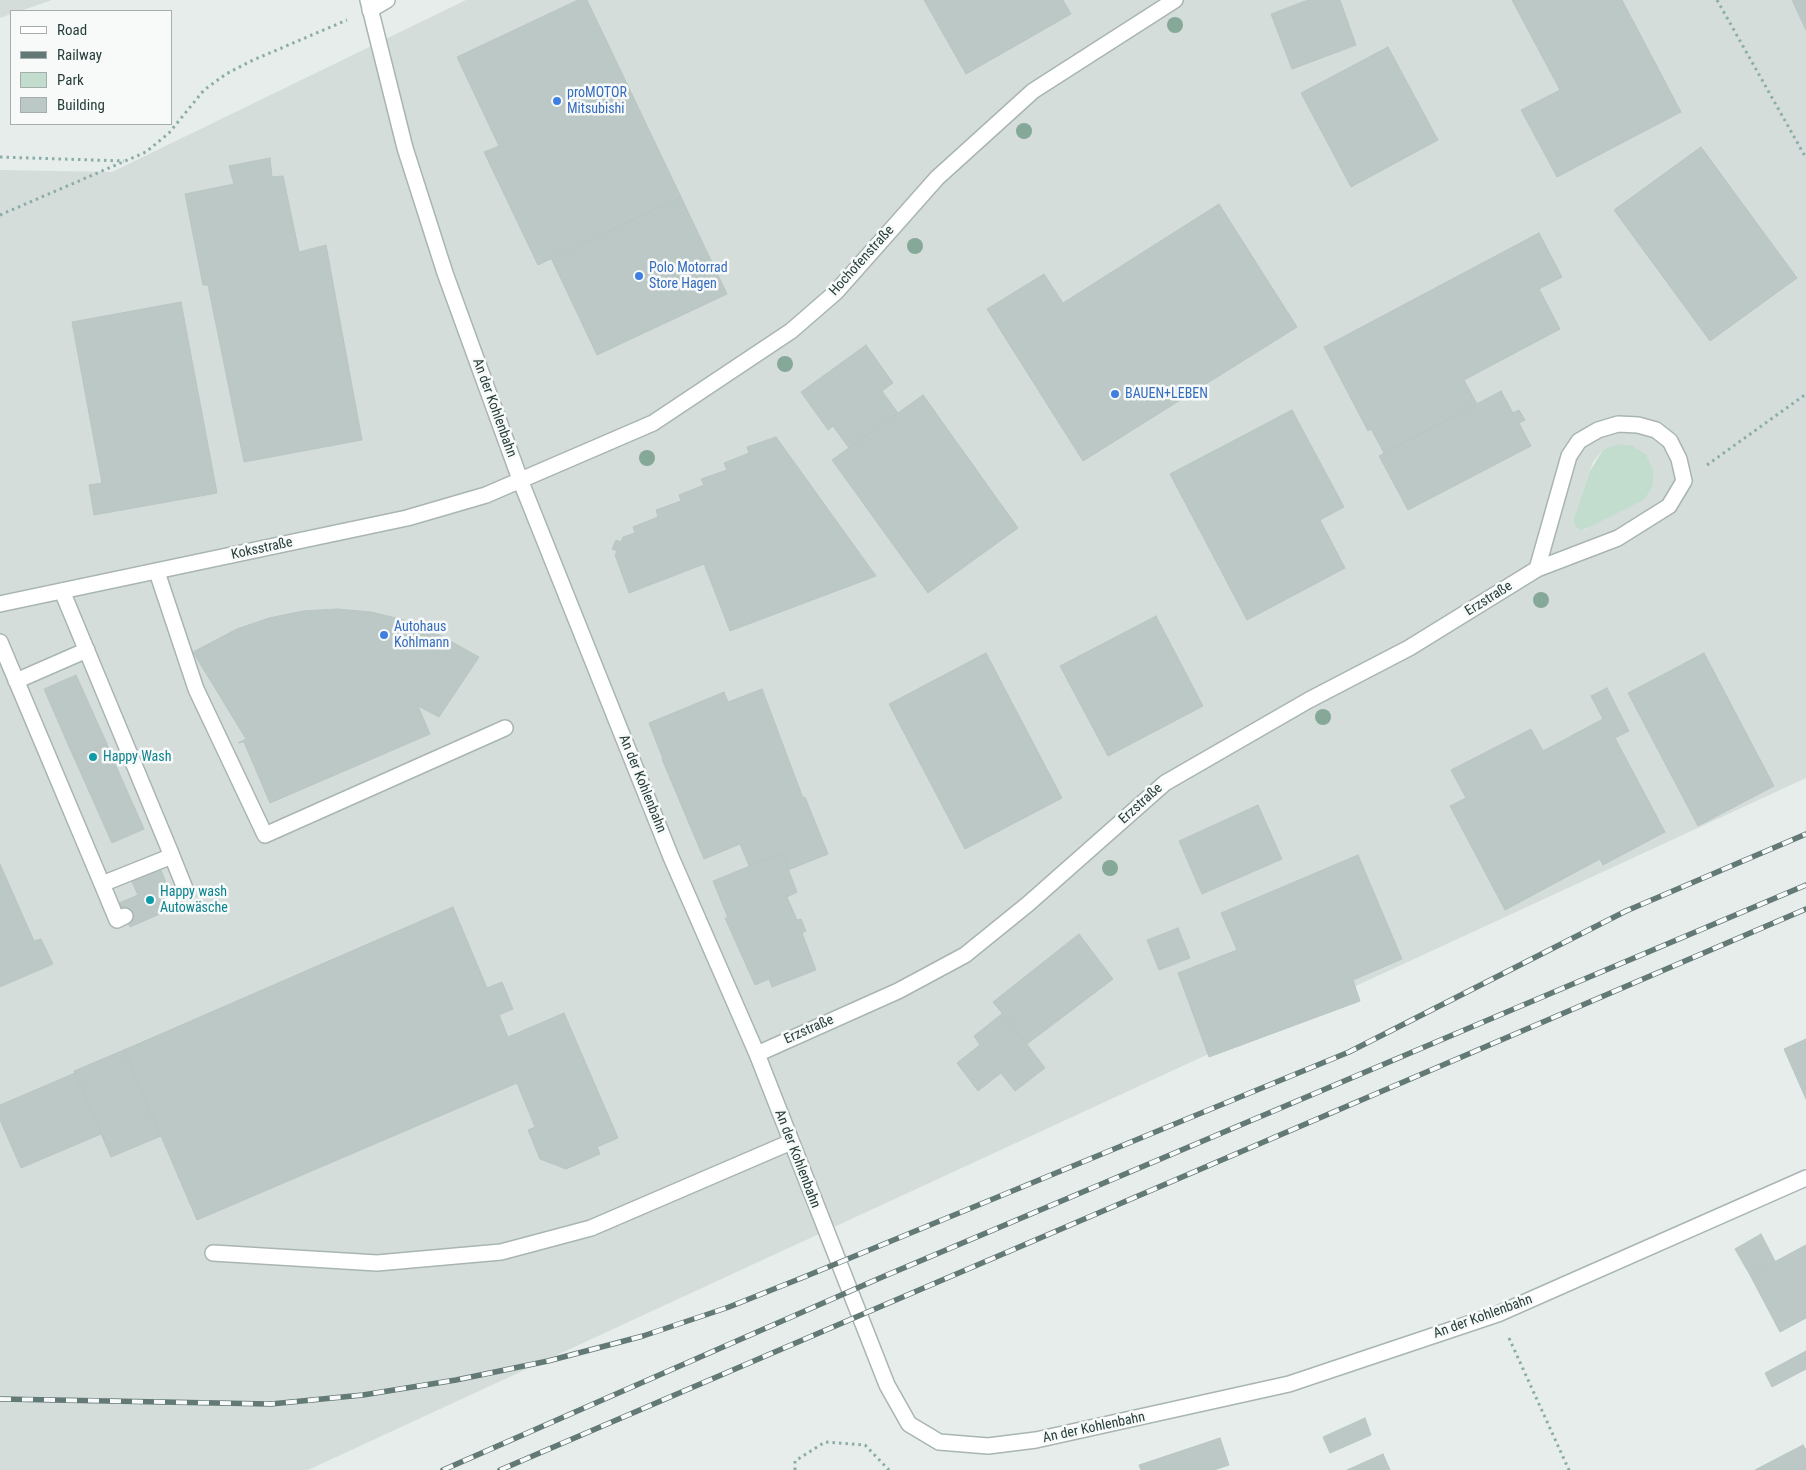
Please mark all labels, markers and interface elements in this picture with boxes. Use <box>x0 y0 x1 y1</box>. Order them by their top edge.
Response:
legend <box>10 10 172 125</box>
text: Road <box>57 21 87 39</box>
text: Railway <box>57 46 102 64</box>
text: Park <box>57 71 84 89</box>
place label: proMOTOR Mitsubishi <box>567 85 627 118</box>
marker: proMOTOR Mitsubishi <box>551 95 563 107</box>
text: Building <box>57 96 105 114</box>
street label: Hochofenstraße <box>826 222 898 300</box>
place label: Polo Motorrad Store Hagen <box>649 260 728 292</box>
marker: Polo Motorrad Store Hagen <box>633 270 645 282</box>
street label: An der Kohlenbahn <box>468 356 520 460</box>
place label: BAUEN+LEBEN <box>1125 386 1208 402</box>
marker: BAUEN+LEBEN <box>1109 388 1121 400</box>
street label: Koksstraße <box>230 534 294 564</box>
street label: Erzstraße <box>1462 578 1516 620</box>
place label: Autohaus Kohlmann <box>394 619 449 652</box>
marker: Autohaus Kohlmann <box>378 629 390 641</box>
street label: An der Kohlenbahn <box>615 733 669 835</box>
place label: Happy Wash <box>103 749 171 765</box>
marker: Happy Wash <box>87 751 99 763</box>
street label: Erzstraße <box>1116 780 1166 828</box>
place label: Happy wash Autowäsche <box>160 884 228 916</box>
marker: Happy wash Autowäsche <box>144 894 156 906</box>
street label: Erzstraße <box>782 1012 836 1048</box>
street label: An der Kohlenbahn <box>771 1107 823 1211</box>
street label: An der Kohlenbahn <box>1431 1291 1535 1343</box>
street label: An der Kohlenbahn <box>1041 1409 1147 1447</box>

